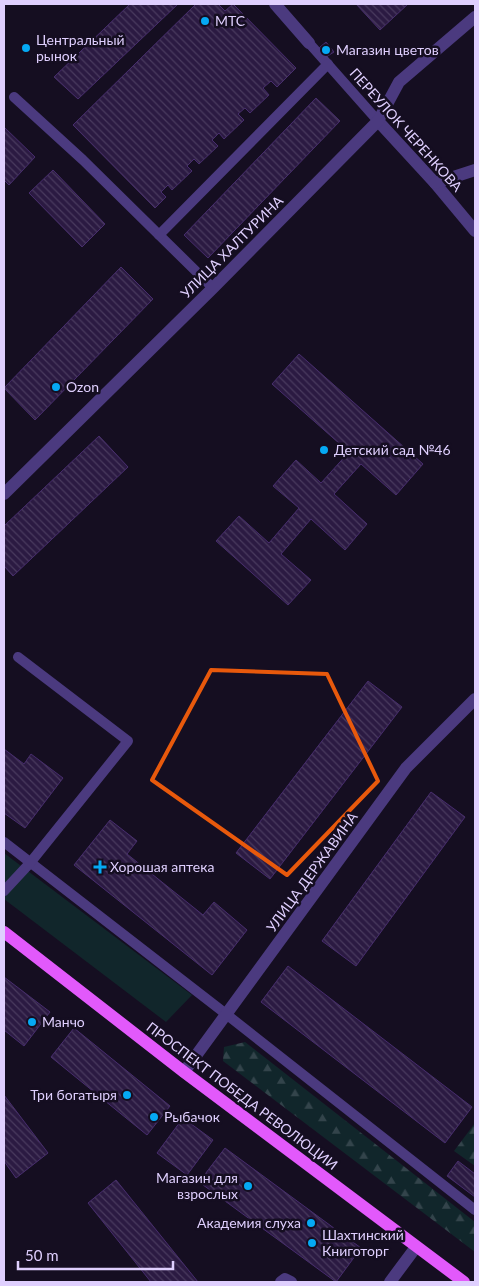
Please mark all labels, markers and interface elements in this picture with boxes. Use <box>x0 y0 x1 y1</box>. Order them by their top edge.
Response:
place label: МТС <box>215 12 246 29</box>
marker: МТС <box>199 15 211 27</box>
place label: Центральный рынок <box>36 31 125 64</box>
place label: Магазин цветов <box>336 41 439 58</box>
marker: Центральный рынок <box>20 42 32 54</box>
marker: Магазин цветов <box>320 44 332 56</box>
street label: ПЕРЕУЛОК ЧЕРЕНКОВА <box>346 64 467 195</box>
street label: УЛИЦА ХАЛТУРИНА <box>177 192 287 301</box>
place label: Ozon <box>66 378 99 395</box>
marker: Ozon <box>50 381 62 393</box>
place label: Детский сад №46 <box>334 441 451 458</box>
marker: Детский сад №46 <box>318 444 330 456</box>
street label: УЛИЦА ДЕРЖАВИНА <box>262 808 361 935</box>
place label: Хорошая аптека <box>110 858 214 875</box>
marker: Хорошая аптека <box>94 861 106 873</box>
place label: Манчо <box>42 1013 85 1030</box>
marker: Манчо <box>26 1016 38 1028</box>
street label: ПРОСПЕКТ ПОБЕДА РЕВОЛЮЦИИ <box>143 1018 341 1173</box>
place label: Три богатыря <box>30 1086 117 1103</box>
marker: Три богатыря <box>121 1089 133 1101</box>
place label: Рыбачок <box>164 1108 221 1125</box>
marker: Рыбачок <box>148 1111 160 1123</box>
place label: Магазин для взрослых <box>156 1169 238 1202</box>
marker: Магазин для взрослых <box>242 1180 254 1192</box>
place label: Академия слуха <box>197 1214 301 1231</box>
marker: Академия слуха <box>305 1217 317 1229</box>
place label: Шахтинский Книготорг <box>322 1226 404 1259</box>
marker: Шахтинский Книготорг <box>306 1237 318 1249</box>
scale bar <box>18 1238 172 1270</box>
text: 50 m <box>25 1246 59 1264</box>

